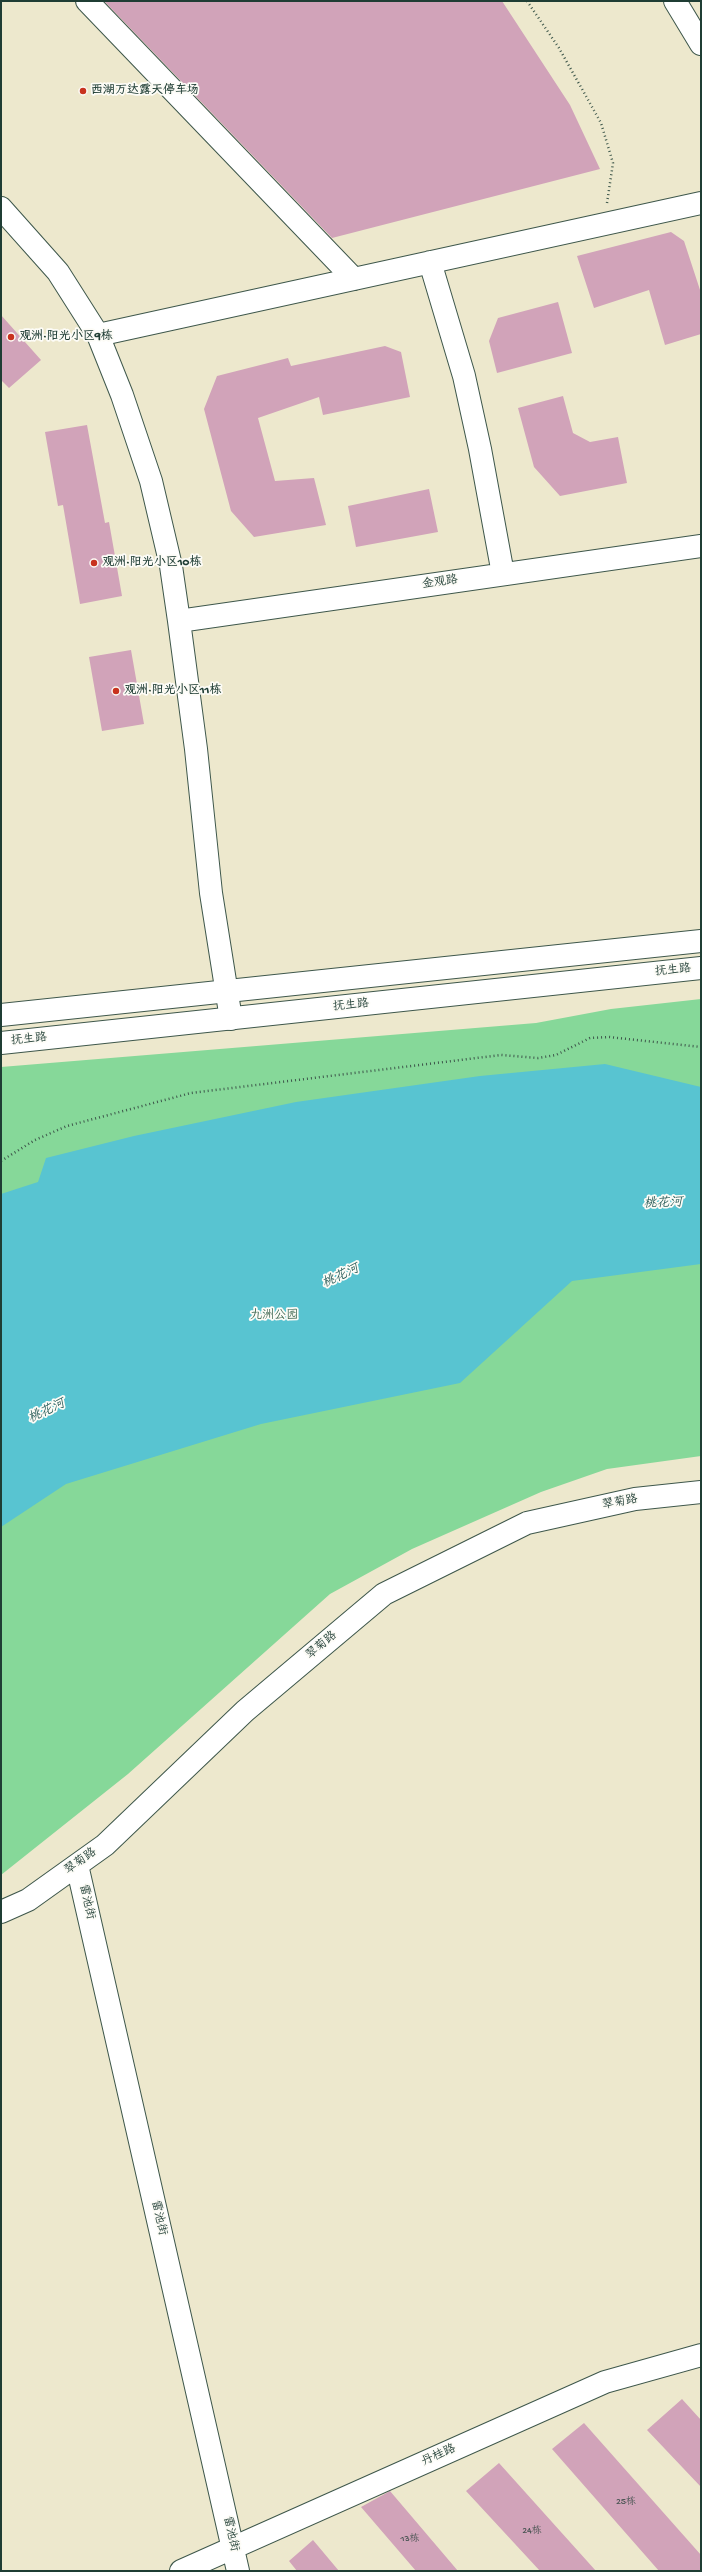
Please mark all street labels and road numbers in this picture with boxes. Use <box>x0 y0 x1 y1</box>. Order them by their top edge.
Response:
street label: 金观路 <box>421 573 459 593</box>
street label: 抚生路 <box>654 962 692 980</box>
street label: 抚生路 <box>332 997 370 1015</box>
street label: 抚生路 <box>10 1031 48 1049</box>
street label: 翠菊路 <box>601 1492 639 1514</box>
street label: 翠菊路 <box>304 1629 340 1663</box>
street label: 翠菊路 <box>62 1846 100 1878</box>
street label: 雷池街 <box>75 1883 97 1921</box>
street label: 雷池街 <box>147 2199 169 2237</box>
street label: 丹桂路 <box>420 2442 458 2470</box>
street label: 雷池街 <box>219 2515 241 2553</box>

